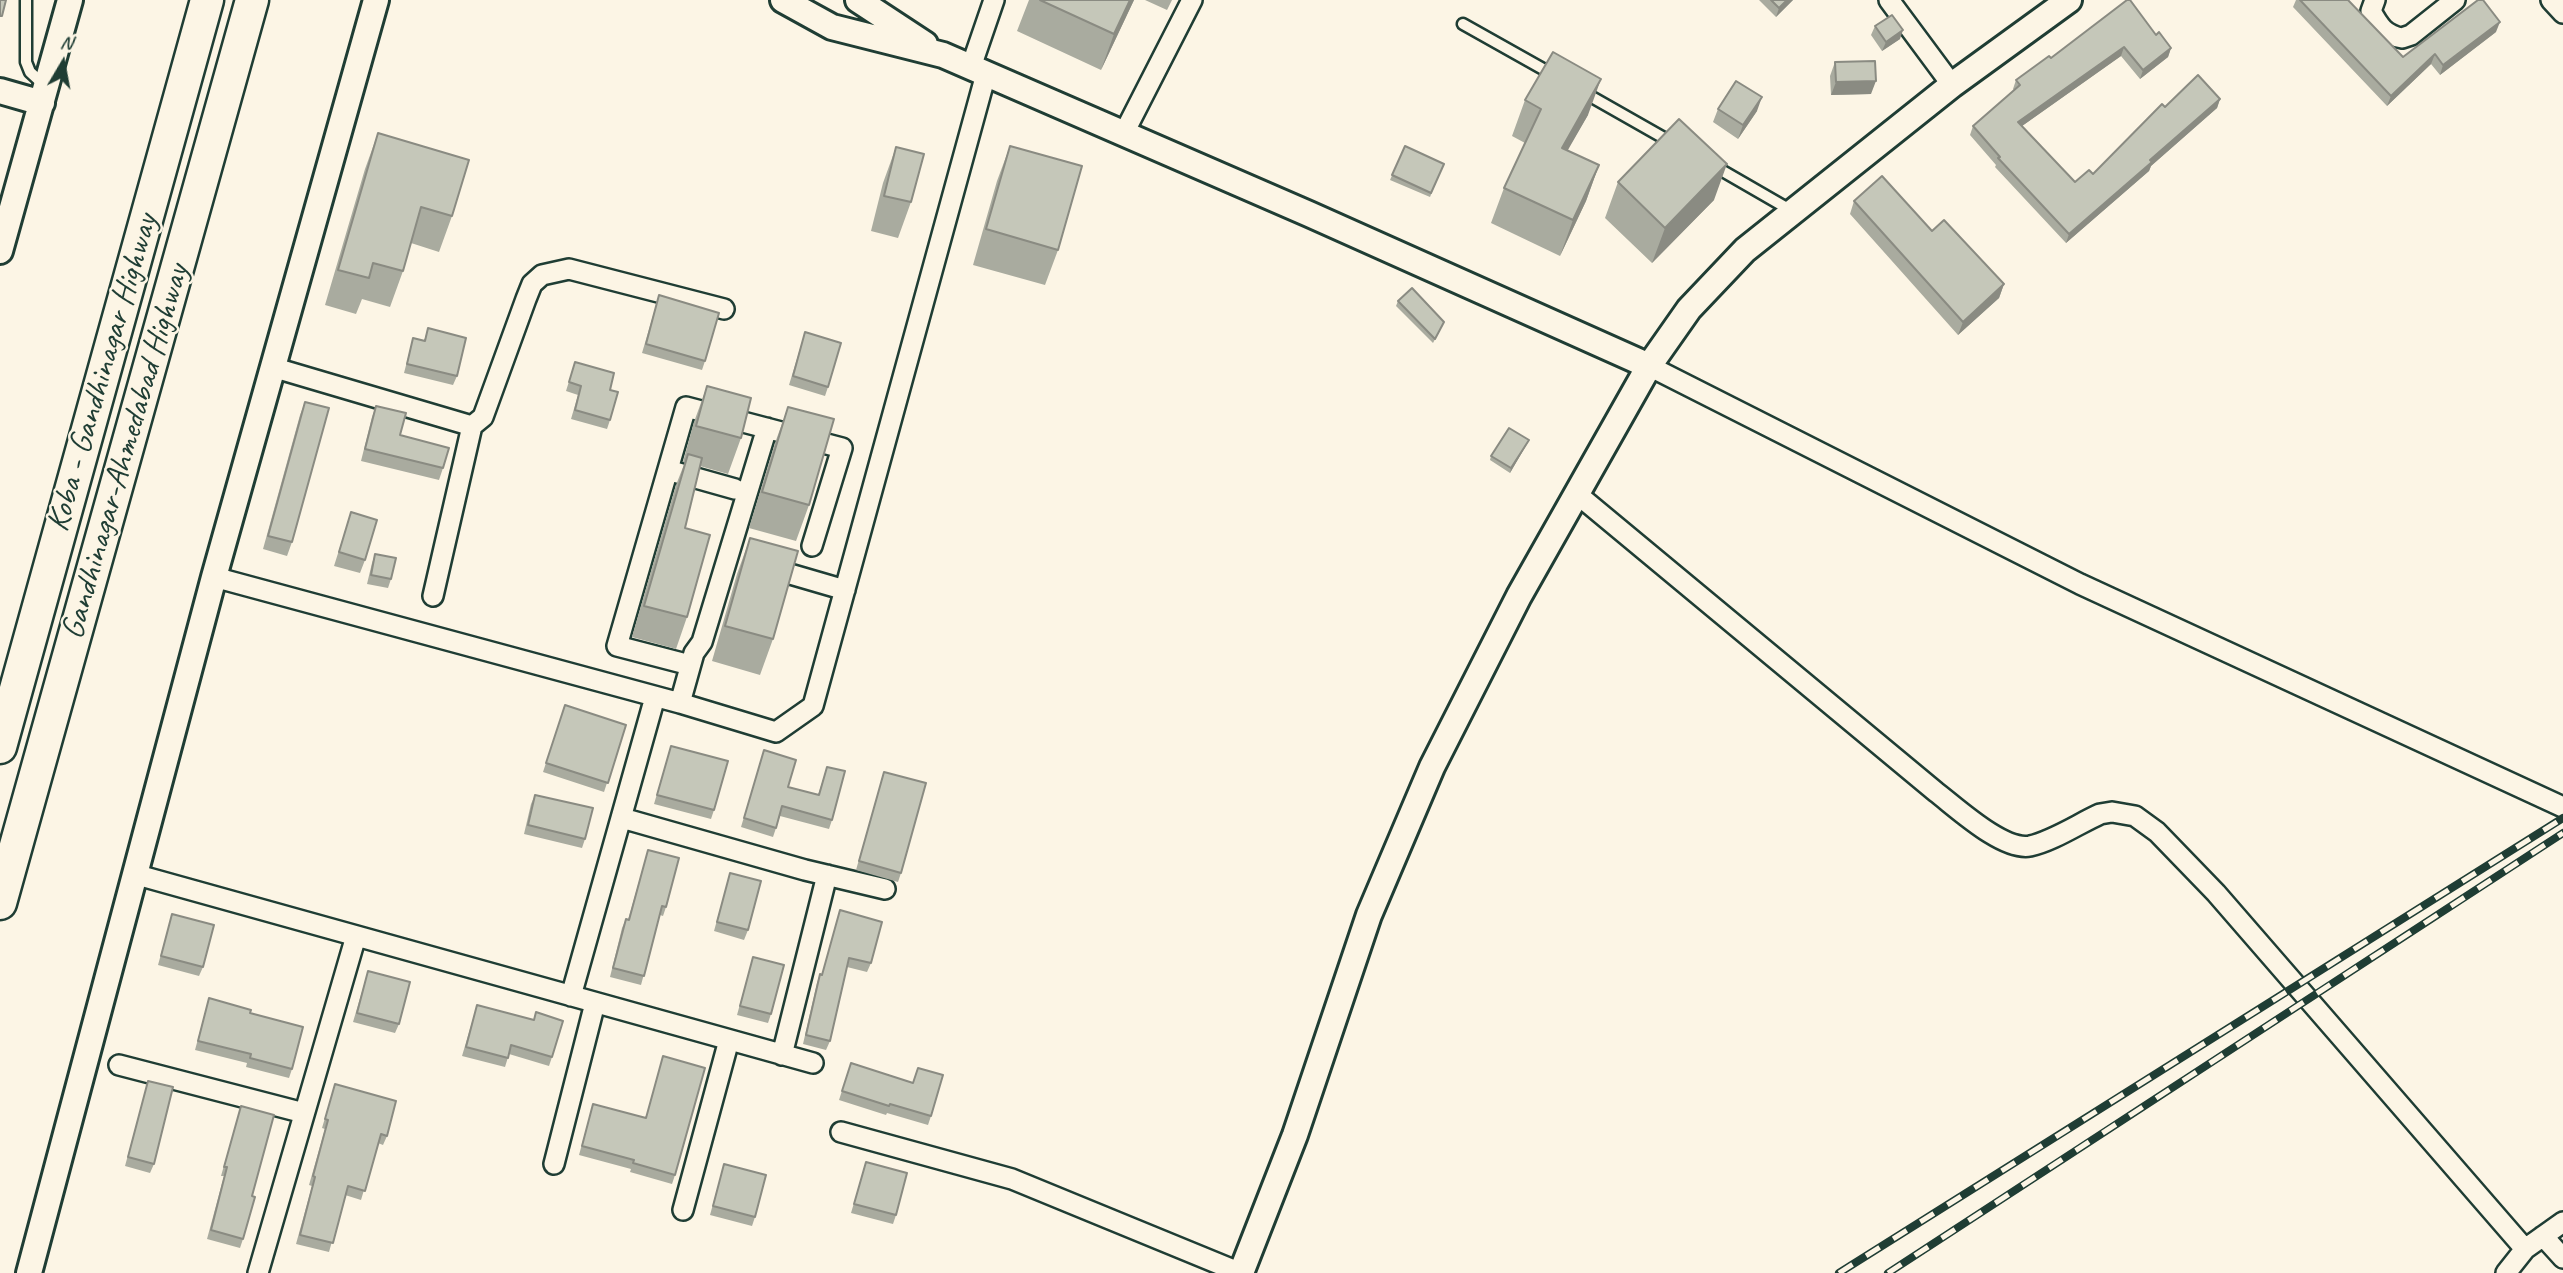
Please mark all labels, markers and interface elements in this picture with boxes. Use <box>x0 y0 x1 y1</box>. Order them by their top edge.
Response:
north arrow <box>28 28 98 98</box>
text: N <box>59 29 75 55</box>
street label: Koba - Gandhinagar Highway <box>39 210 167 536</box>
street label: Gandhinagar-Ahmedabad Highway <box>54 260 198 644</box>

